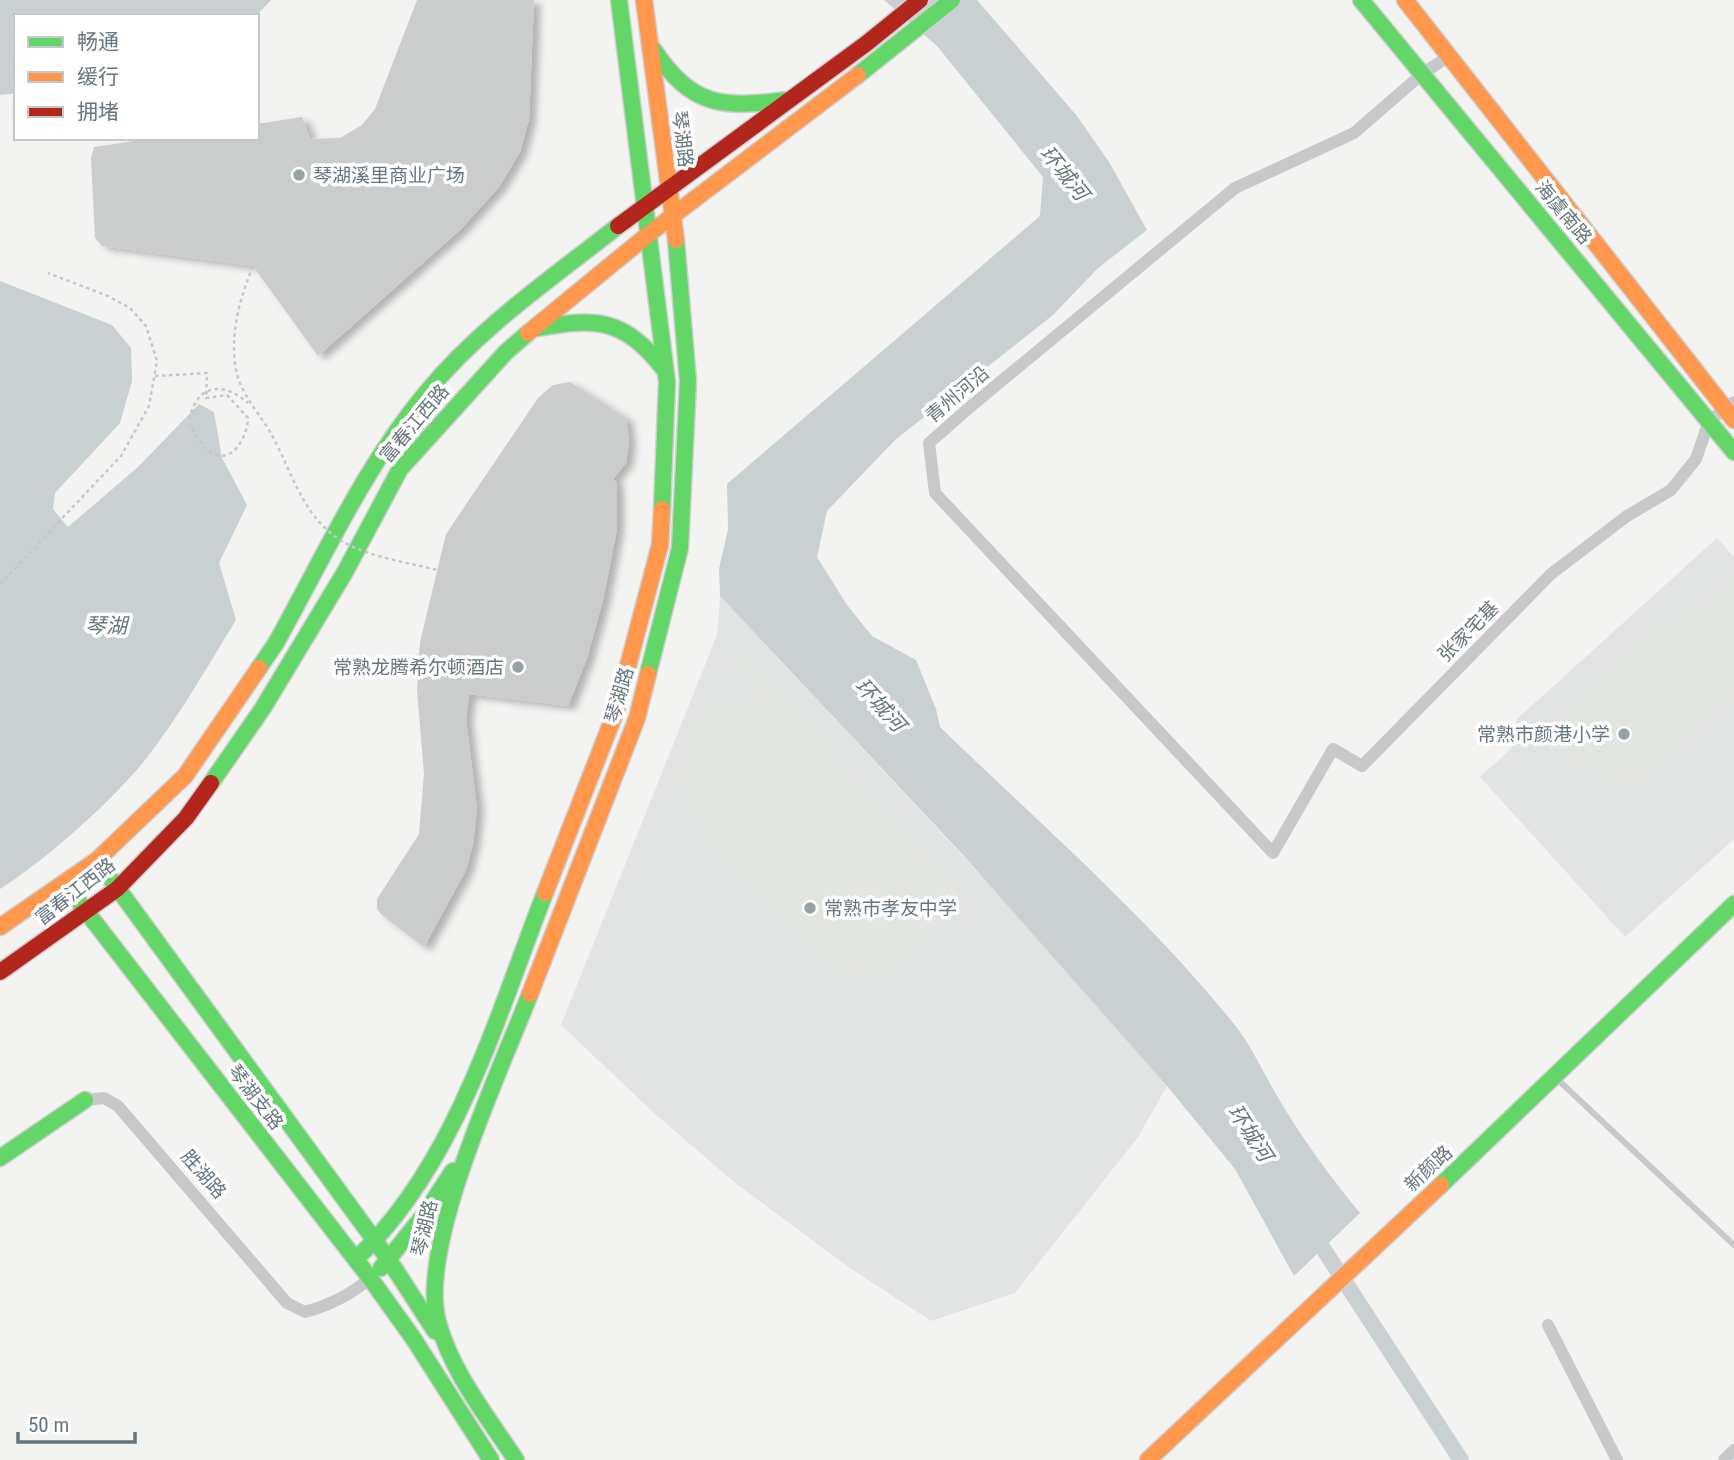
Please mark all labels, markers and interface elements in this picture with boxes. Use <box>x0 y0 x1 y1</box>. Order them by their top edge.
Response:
legend <box>14 14 259 140</box>
text: 畅通 <box>77 30 119 54</box>
text: 缓行 <box>77 65 119 89</box>
text: 拥堵 <box>77 100 119 124</box>
street label: 琴湖路 <box>668 109 697 169</box>
water label: 环城河 <box>1035 141 1096 208</box>
place label: 琴湖溪里商业广场 <box>313 164 465 187</box>
marker: 琴湖溪里商业广场 <box>291 167 307 183</box>
street label: 海虞南路 <box>1530 176 1597 249</box>
street label: 青州河沿 <box>921 361 994 428</box>
street label: 富春江西路 <box>375 380 454 467</box>
street label: 张家宅基 <box>1433 596 1503 666</box>
water label: 琴湖 <box>85 614 130 638</box>
place label: 常熟龙腾希尔顿酒店 <box>333 656 504 679</box>
marker: 常熟龙腾希尔顿酒店 <box>510 659 526 675</box>
street label: 琴湖路 <box>601 665 638 726</box>
water label: 环城河 <box>850 674 913 739</box>
place label: 常熟市颜港小学 <box>1477 723 1610 746</box>
marker: 常熟市颜港小学 <box>1616 726 1632 742</box>
street label: 富春江西路 <box>31 853 120 930</box>
place label: 常熟市孝友中学 <box>824 897 957 920</box>
marker: 常熟市孝友中学 <box>802 900 818 916</box>
street label: 琴湖支路 <box>223 1060 288 1134</box>
water label: 环城河 <box>1223 1100 1279 1169</box>
street label: 新颜路 <box>1400 1141 1457 1196</box>
street label: 胜湖路 <box>176 1145 231 1203</box>
street label: 琴湖路 <box>407 1198 442 1258</box>
scale bar <box>18 1400 135 1444</box>
text: 50 m <box>28 1413 69 1437</box>

